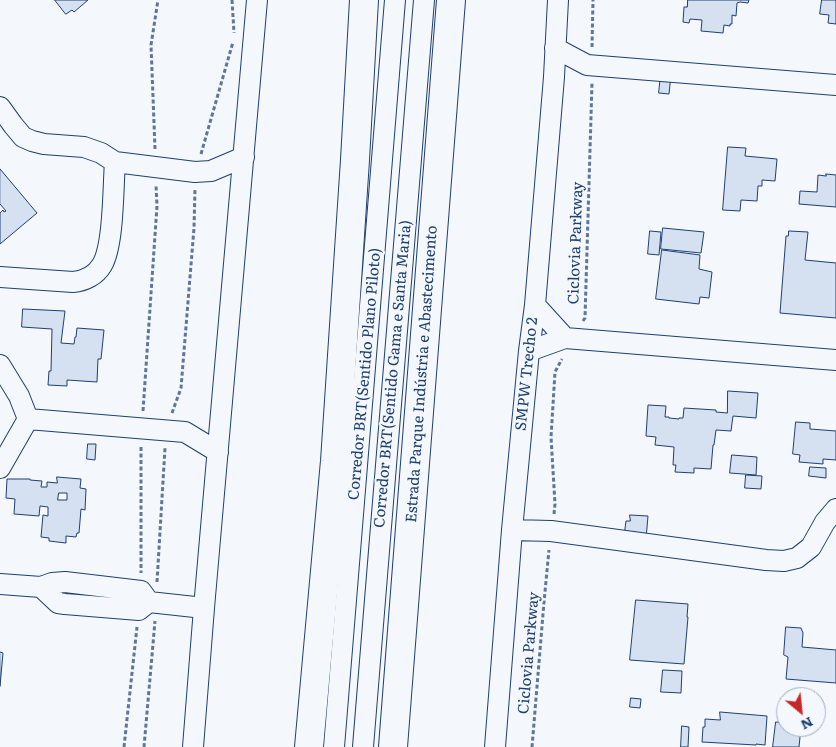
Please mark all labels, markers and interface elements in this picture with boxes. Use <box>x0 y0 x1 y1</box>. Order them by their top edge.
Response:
street label: Ciclovia Parkway <box>565 181 587 305</box>
street label: Corredor BRT(Sentido Gama e Santa Maria) <box>371 219 415 529</box>
street label: Estrada Parque Indústria e Abastecimento <box>403 225 441 523</box>
street label: Corredor BRT(Sentido Plano Piloto) <box>345 247 385 501</box>
street label: SMPW Trecho 2 <box>512 316 542 432</box>
street label: Ciclovia Parkway <box>515 591 543 715</box>
north arrow <box>776 687 826 737</box>
text: N <box>798 713 817 736</box>

